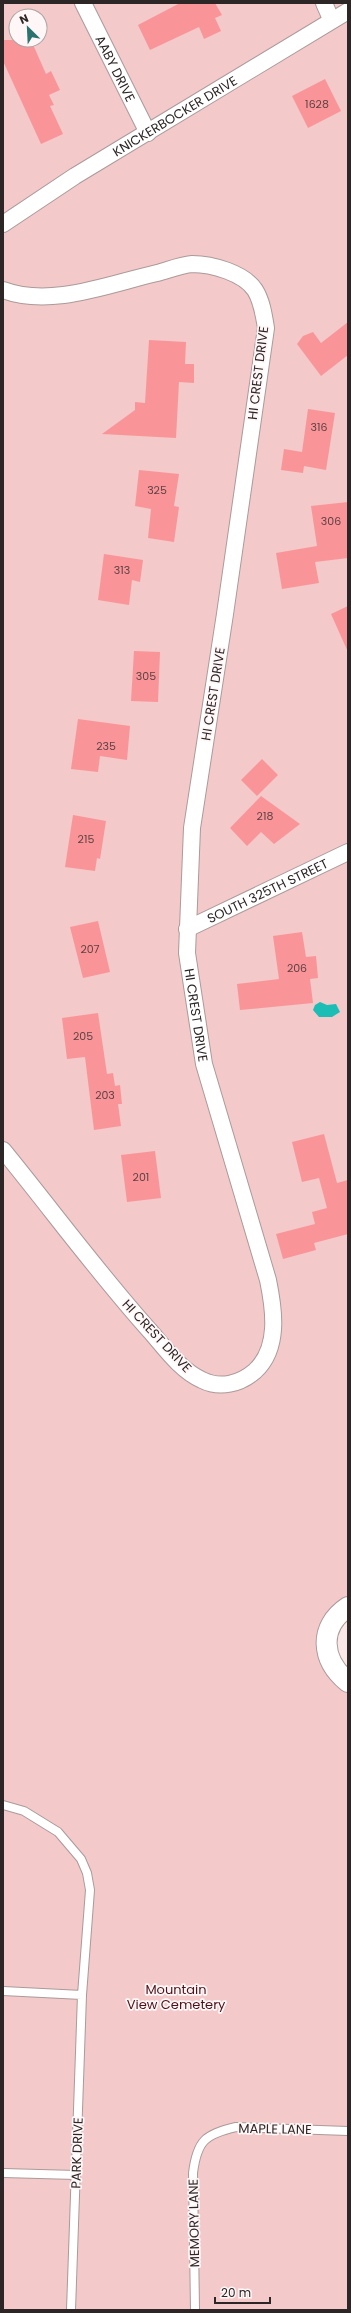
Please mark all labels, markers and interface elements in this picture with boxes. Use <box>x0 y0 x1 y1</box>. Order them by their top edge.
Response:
north arrow <box>8 8 48 48</box>
text: N <box>17 10 31 28</box>
street label: AABY DRIVE <box>91 32 140 105</box>
street label: KNICKERBOCKER DRIVE <box>109 71 241 161</box>
house number: 1628 <box>305 96 329 112</box>
street label: HI CREST DRIVE <box>243 325 273 421</box>
house number: 316 <box>311 419 328 435</box>
house number: 325 <box>147 482 167 498</box>
house number: 306 <box>321 513 341 529</box>
house number: 313 <box>114 562 130 578</box>
street label: HI CREST DRIVE <box>196 646 230 742</box>
house number: 305 <box>136 668 156 684</box>
house number: 235 <box>96 738 116 754</box>
house number: 218 <box>257 808 273 824</box>
house number: 215 <box>78 831 94 847</box>
street label: SOUTH 325TH STREET <box>204 854 331 928</box>
house number: 207 <box>80 941 100 957</box>
house number: 206 <box>287 960 307 976</box>
street label: HI CREST DRIVE <box>180 967 213 1063</box>
house number: 205 <box>73 1028 93 1044</box>
house number: 203 <box>95 1087 115 1103</box>
house number: 201 <box>133 1169 149 1185</box>
street label: HI CREST DRIVE <box>118 1295 196 1377</box>
park label: Mountain View Cemetery <box>127 1980 226 2014</box>
street label: PARK DRIVE <box>66 2117 88 2189</box>
street label: MAPLE LANE <box>238 2119 312 2139</box>
street label: MEMORY LANE <box>184 2179 204 2267</box>
scale bar <box>215 2279 270 2305</box>
text: 20 m <box>221 2284 251 2301</box>

